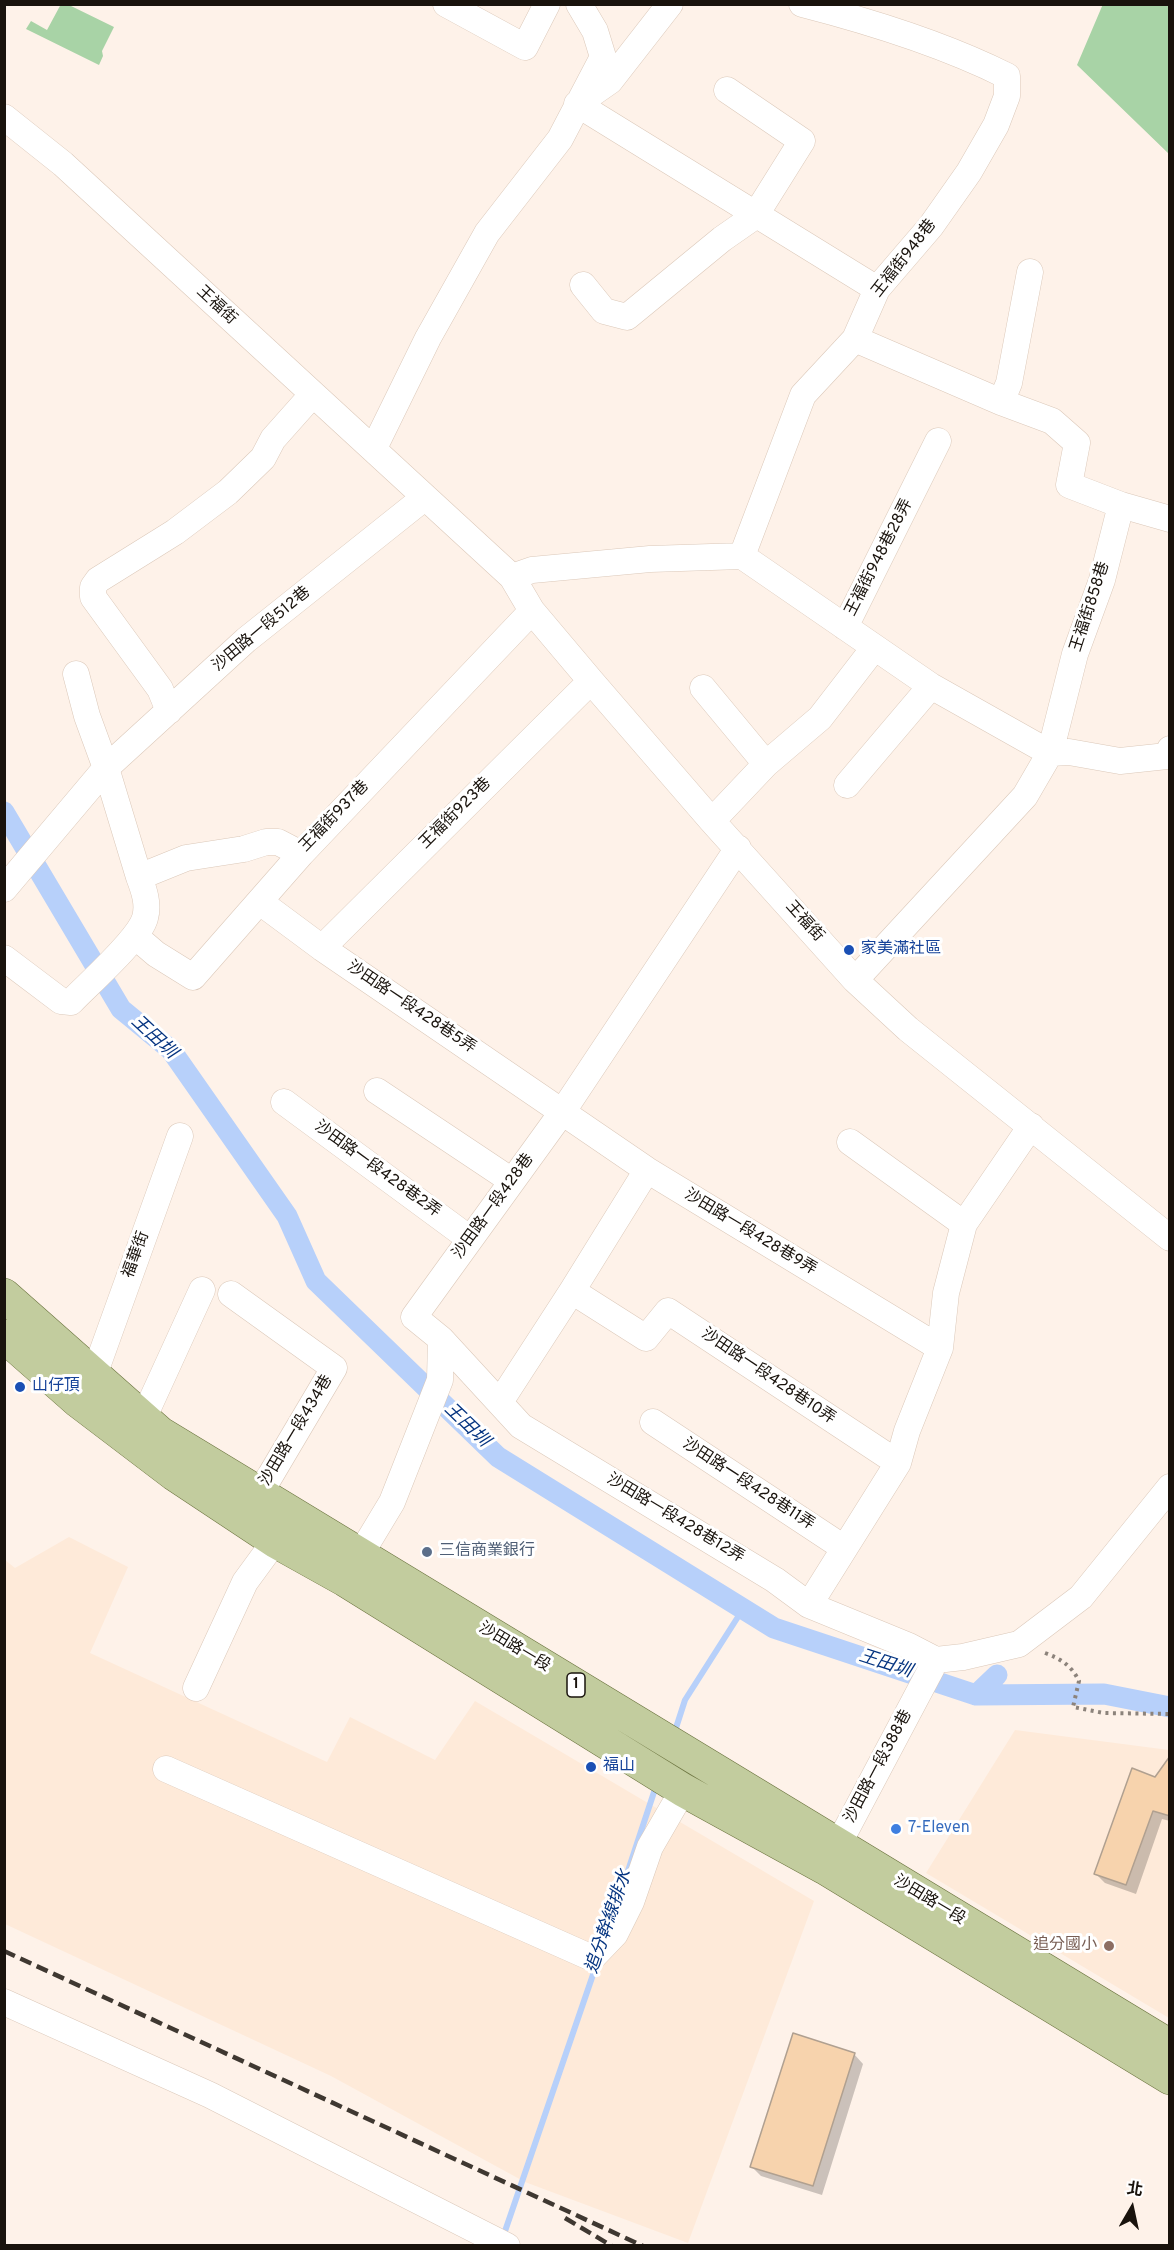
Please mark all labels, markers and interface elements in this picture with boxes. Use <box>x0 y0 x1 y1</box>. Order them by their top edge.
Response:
street label: 王福街948巷 <box>869 216 941 302</box>
street label: 王福街 <box>192 283 240 329</box>
street label: 王福街948巷28弄 <box>842 496 918 620</box>
street label: 王福街858巷 <box>1067 560 1115 654</box>
street label: 沙田路一段512巷 <box>209 584 315 676</box>
street label: 王福街923巷 <box>416 774 496 854</box>
street label: 王福街937巷 <box>296 777 374 857</box>
street label: 王福街 <box>781 898 827 946</box>
place label: 家美滿社區 <box>861 940 941 960</box>
marker: 家美滿社區 <box>842 943 856 957</box>
street label: 沙田路一段428巷5弄 <box>343 958 479 1058</box>
water label: 王田圳 <box>126 1012 180 1064</box>
street label: 沙田路一段428巷2弄 <box>310 1118 444 1222</box>
street label: 沙田路一段428巷 <box>449 1151 539 1263</box>
street label: 沙田路一段428巷9弄 <box>680 1186 820 1280</box>
street label: 福華街 <box>120 1229 154 1281</box>
street label: 沙田路一段428巷10弄 <box>697 1325 839 1429</box>
street label: 沙田路一段434巷 <box>256 1372 338 1490</box>
place label: 山仔頂 <box>32 1377 80 1397</box>
marker: 山仔頂 <box>13 1380 27 1394</box>
water label: 王田圳 <box>439 1399 493 1453</box>
street label: 沙田路一段428巷11弄 <box>678 1435 818 1535</box>
street label: 沙田路一段428巷12弄 <box>603 1470 747 1568</box>
place label: 三信商業銀行 <box>439 1542 535 1562</box>
marker: 三信商業銀行 <box>420 1545 434 1559</box>
street label: 沙田路一段 <box>475 1619 553 1677</box>
water label: 王田圳 <box>856 1646 914 1684</box>
road number: 1 <box>567 1673 585 1697</box>
street label: 沙田路一段388巷 <box>841 1707 917 1827</box>
place label: 福山 <box>603 1757 635 1777</box>
marker: 福山 <box>584 1760 598 1774</box>
place label: 7-Eleven <box>908 1819 970 1839</box>
marker: 7-Eleven <box>889 1822 903 1836</box>
water label: 追分幹線排水 <box>582 1867 638 1977</box>
street label: 沙田路一段 <box>890 1872 968 1930</box>
place label: 追分國小 <box>1033 1936 1097 1956</box>
marker: 追分國小 <box>1102 1939 1116 1953</box>
north arrow <box>1102 2178 1162 2238</box>
text: 北 <box>1125 2179 1144 2201</box>

